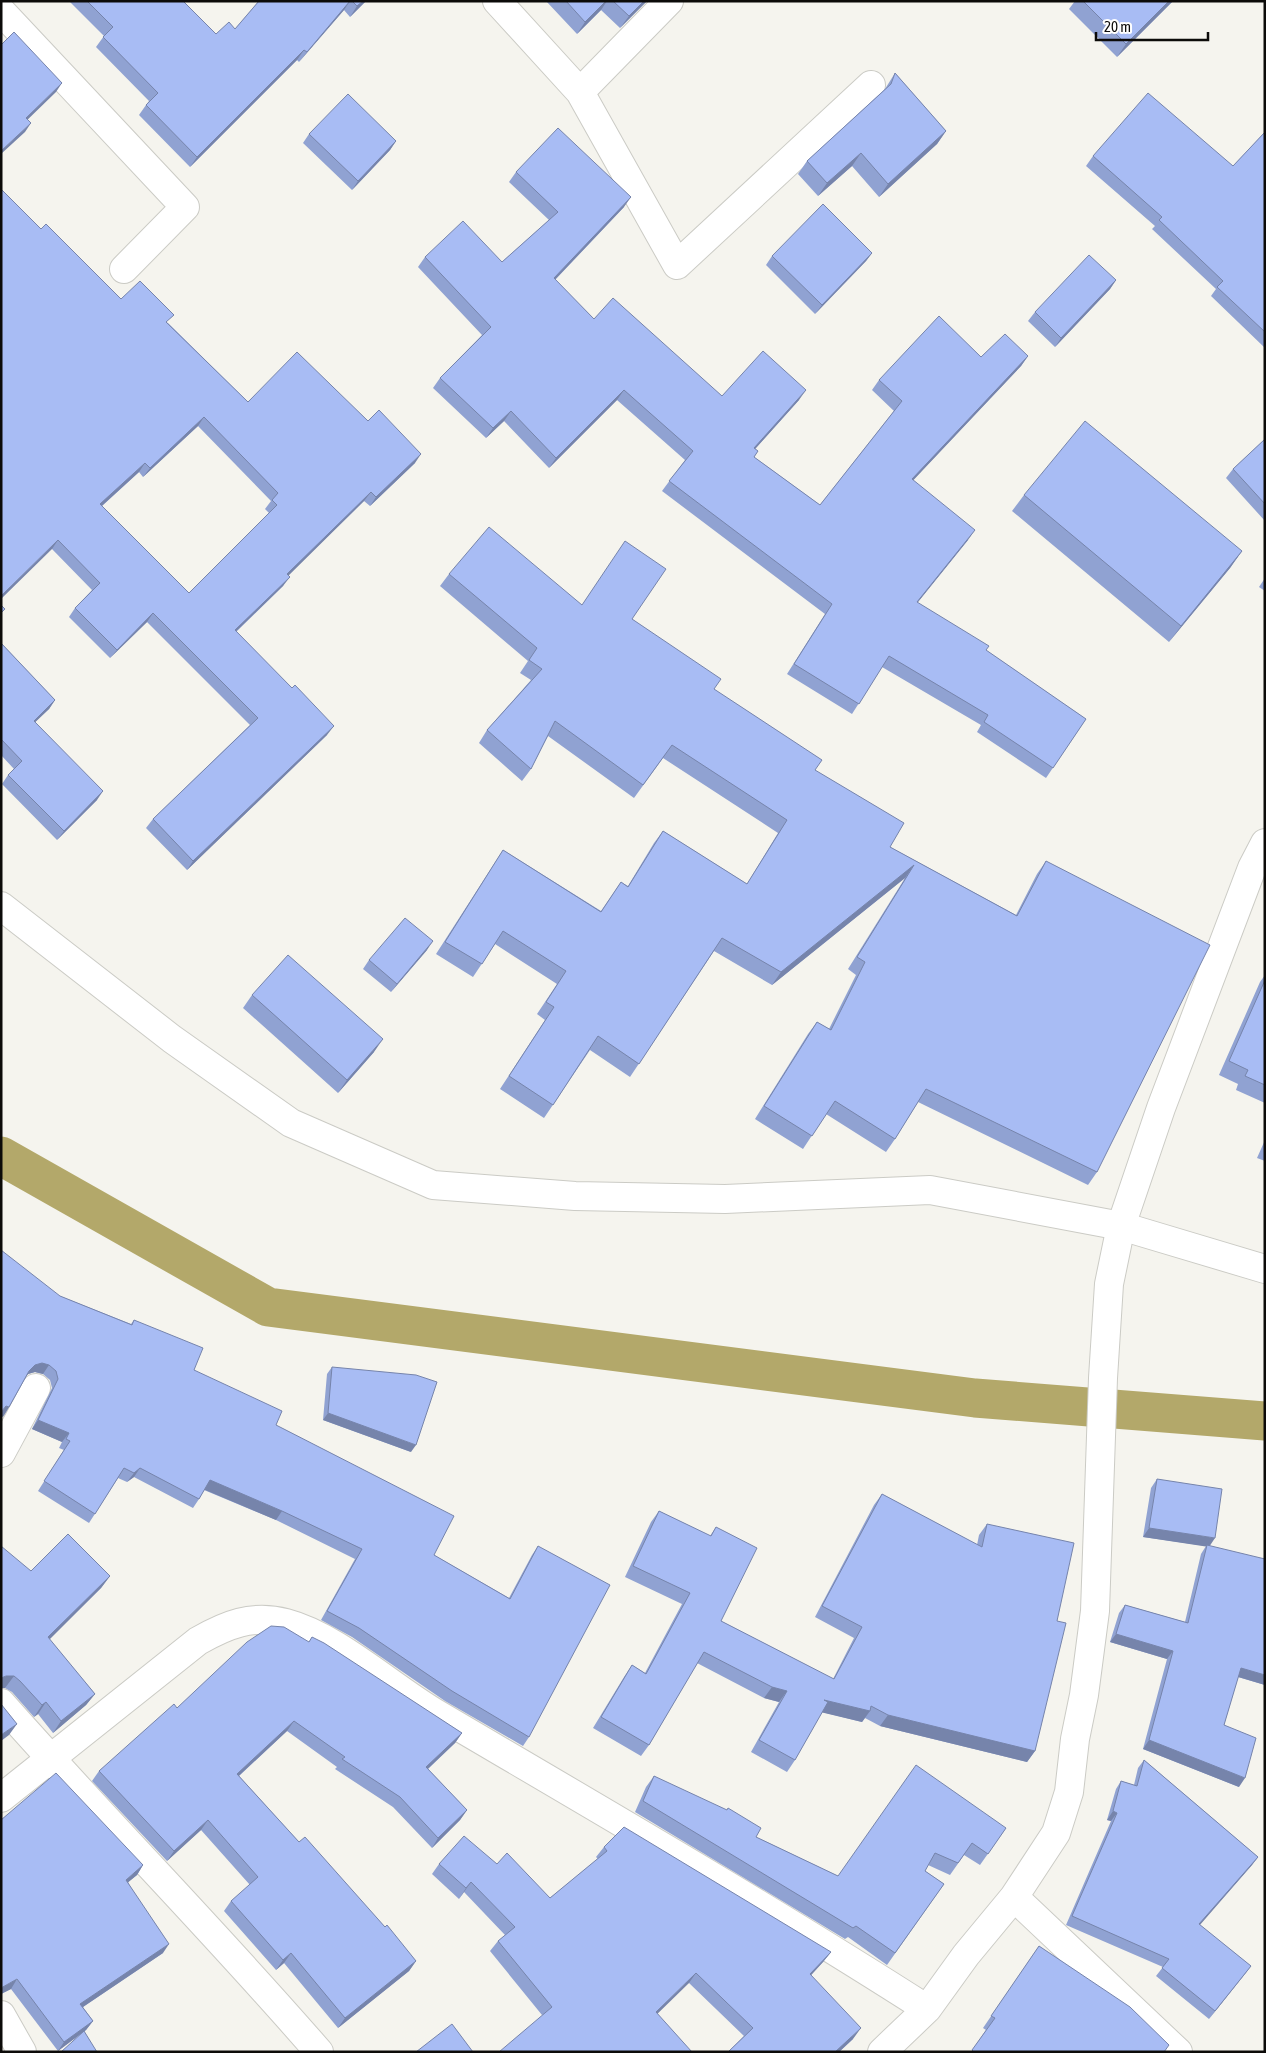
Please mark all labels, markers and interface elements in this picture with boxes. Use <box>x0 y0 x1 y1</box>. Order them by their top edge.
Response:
scale bar <box>1096 10 1208 42</box>
text: 20 m <box>1104 18 1131 35</box>

